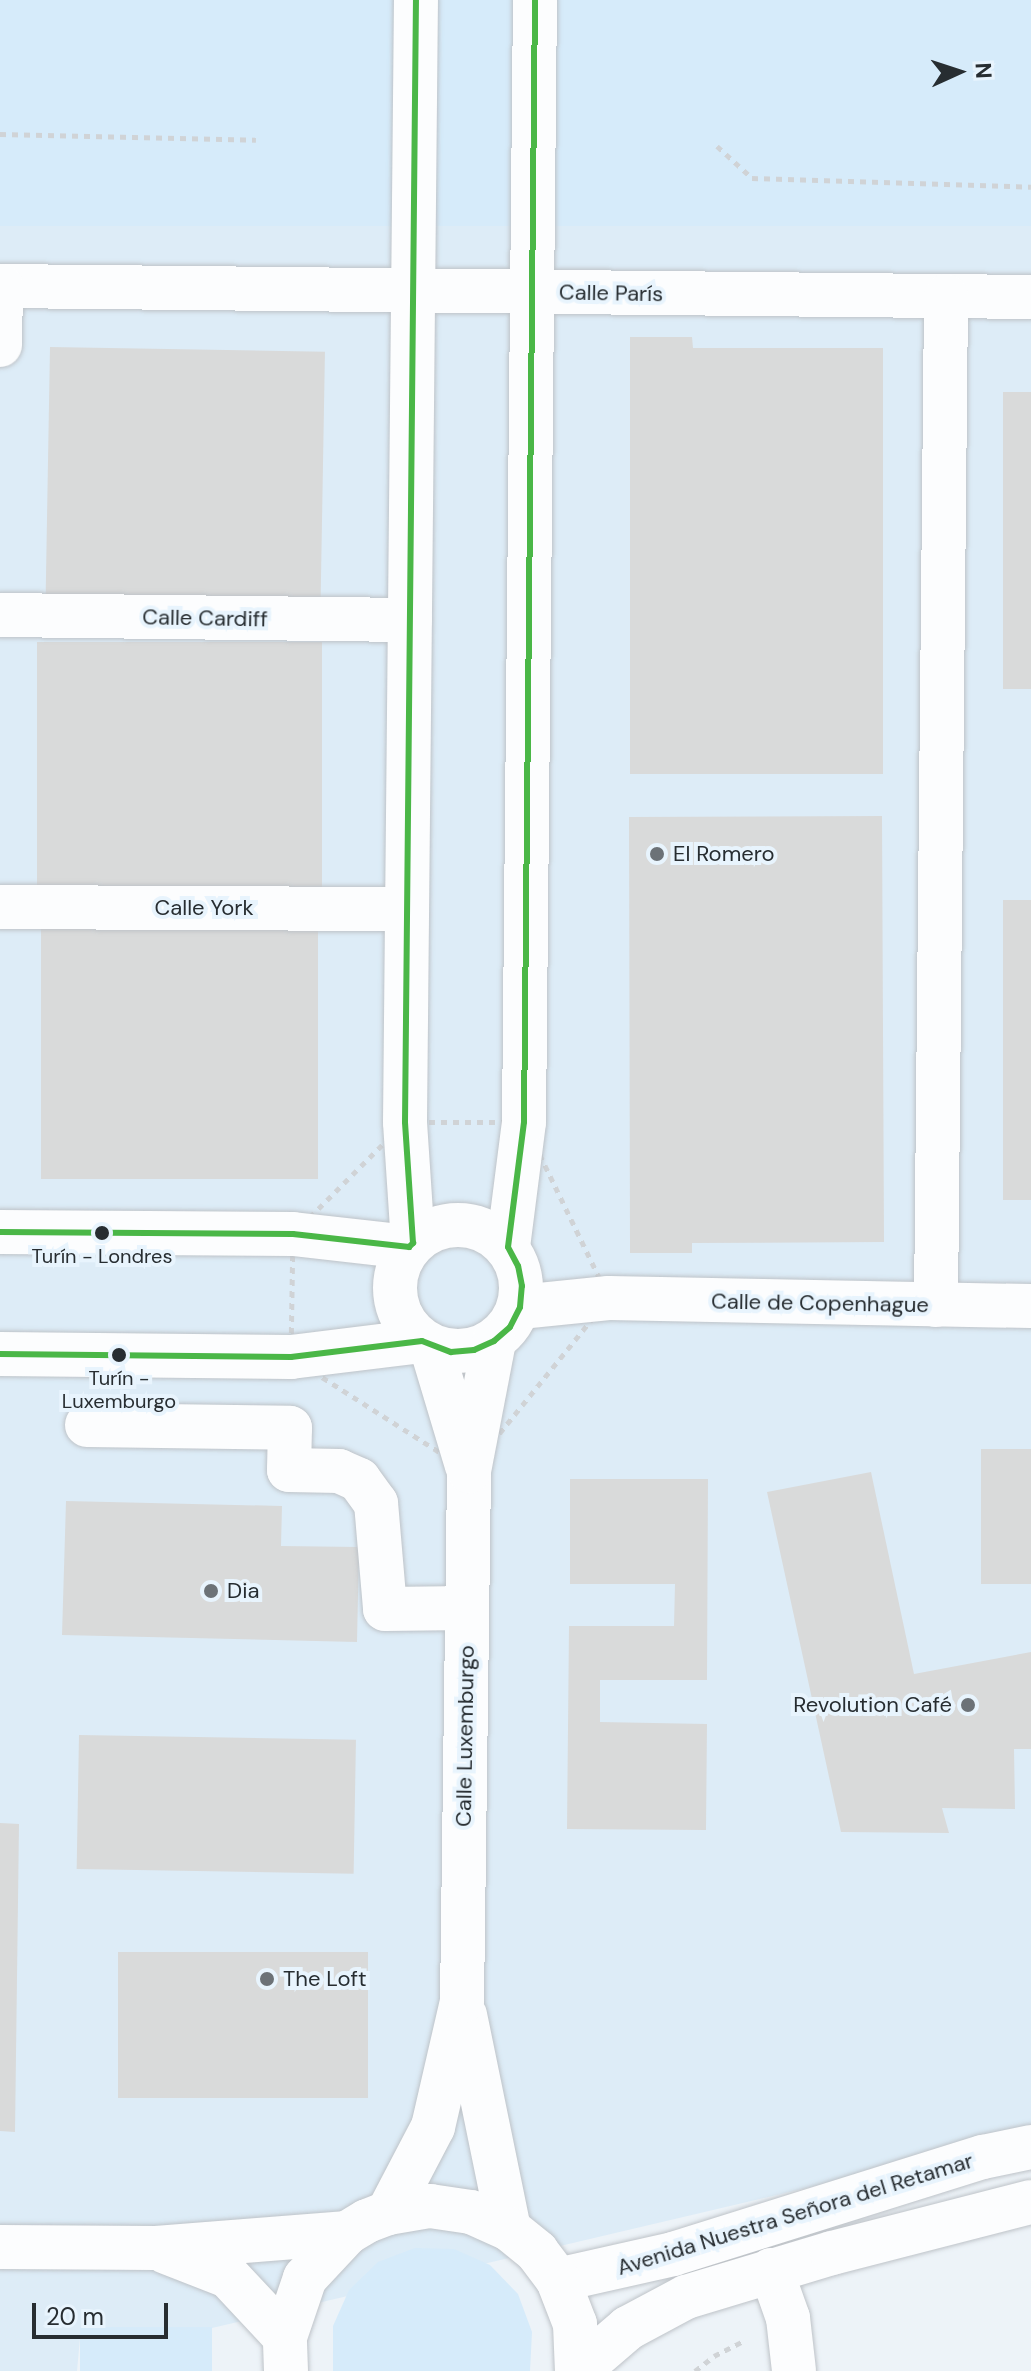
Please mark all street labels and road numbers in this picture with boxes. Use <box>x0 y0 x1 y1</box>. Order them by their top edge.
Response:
street label: Calle París <box>559 279 663 307</box>
street label: Calle Cardiff <box>142 604 268 632</box>
street label: Calle York <box>154 895 254 921</box>
street label: Calle de Copenhague <box>711 1288 929 1318</box>
street label: Calle Luxemburgo <box>450 1645 480 1827</box>
street label: Avenida Nuestra Señora del Retamar <box>614 2147 976 2281</box>

